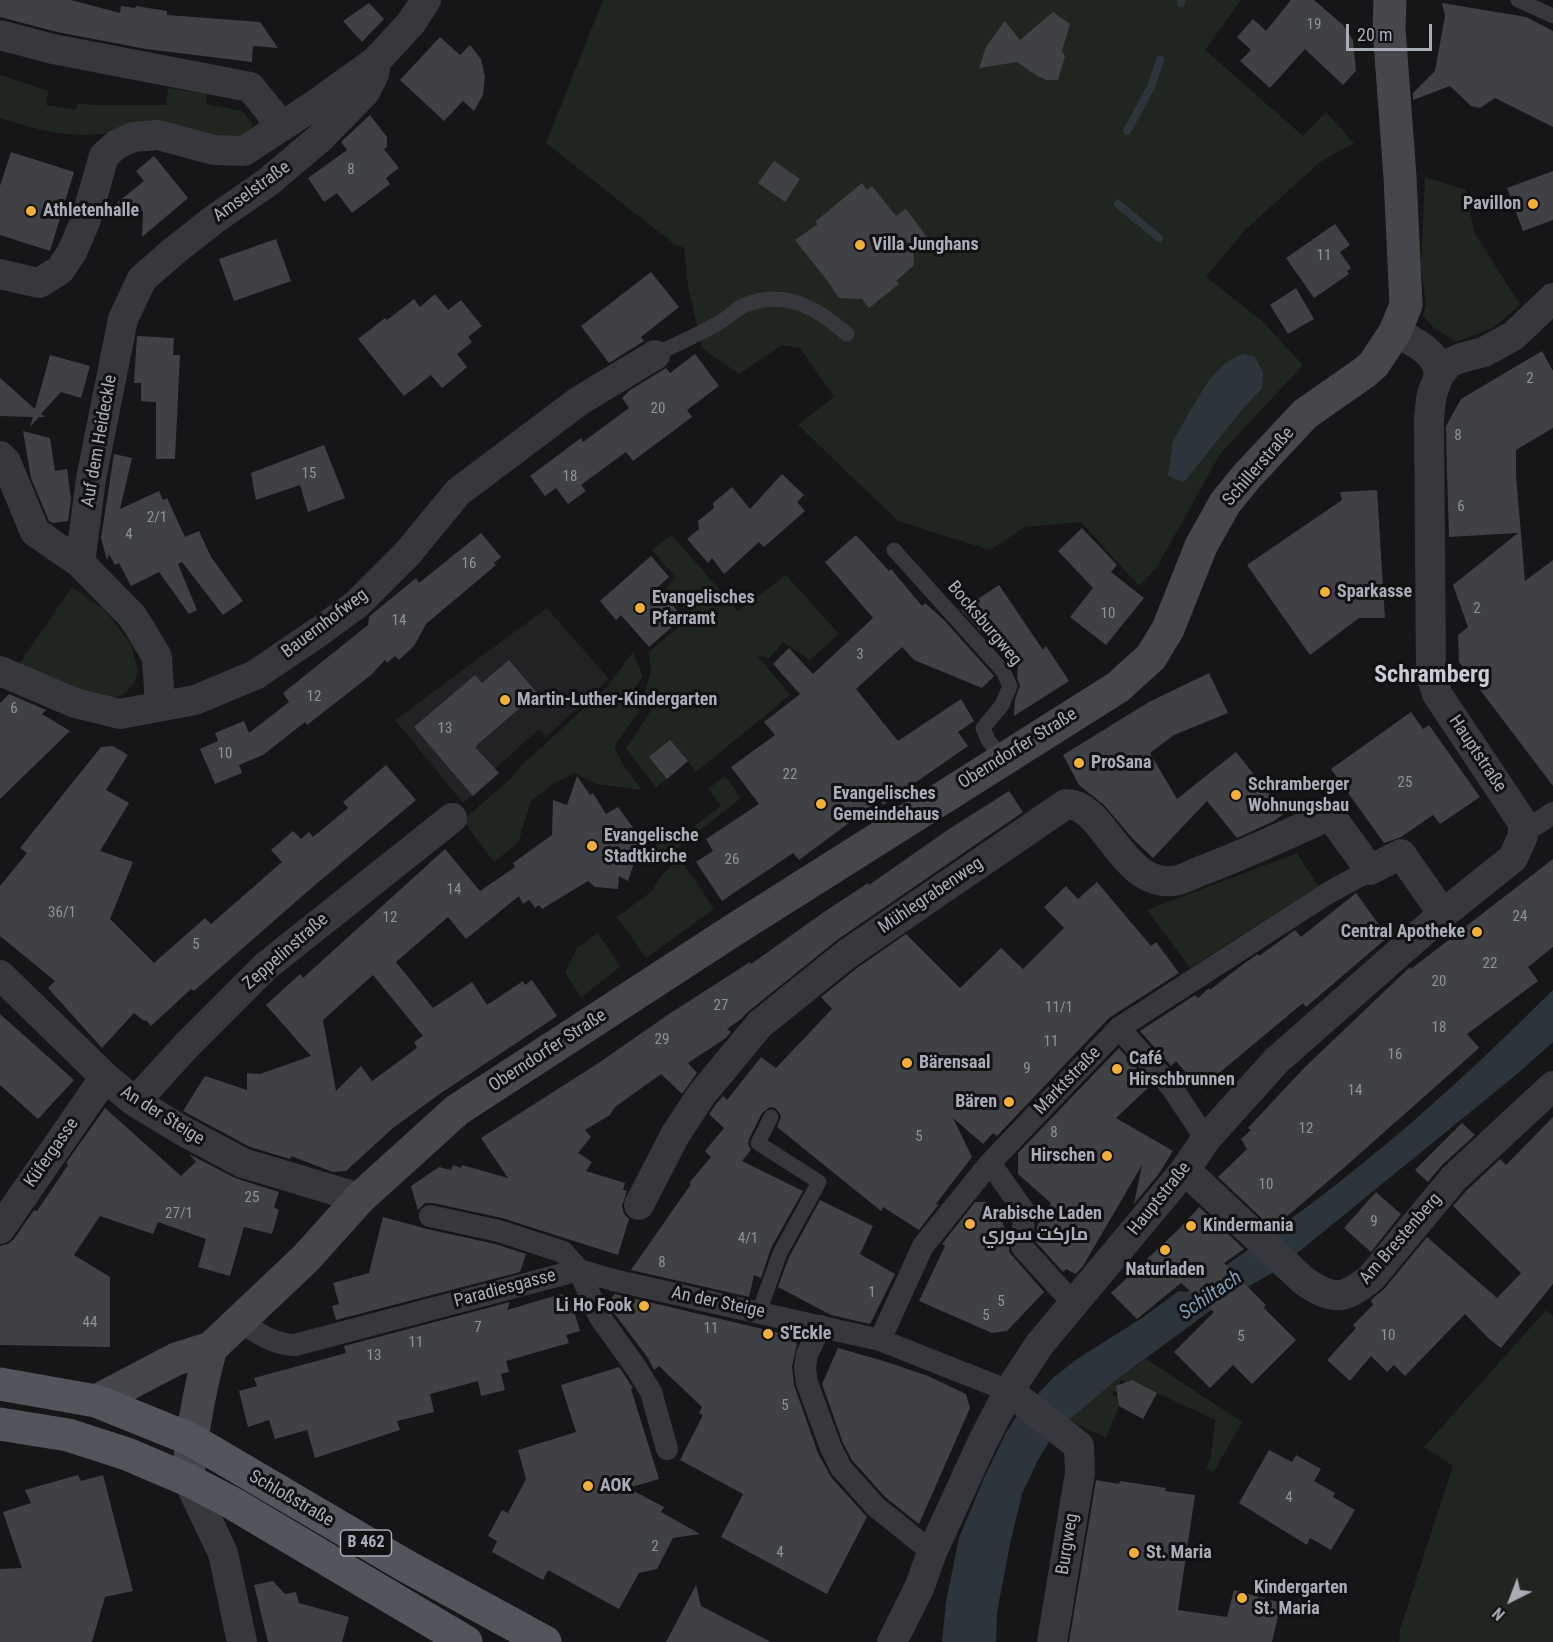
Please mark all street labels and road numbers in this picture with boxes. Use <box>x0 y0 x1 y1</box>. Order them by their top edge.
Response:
street label: Amselstraße <box>209 157 295 227</box>
street label: Auf dem Heideckle <box>78 373 122 509</box>
street label: Schillerstraße <box>1219 423 1299 511</box>
street label: Bocksburgweg <box>942 577 1026 671</box>
street label: Bauernhofweg <box>278 585 372 663</box>
street label: Oberndorfer Straße <box>955 704 1081 794</box>
street label: Hauptstraße <box>1443 712 1511 796</box>
street label: Mühlegrabenweg <box>875 853 987 939</box>
street label: Zeppelinstraße <box>239 909 333 995</box>
street label: Oberndorfer Straße <box>485 1005 611 1097</box>
street label: Marktstraße <box>1030 1042 1106 1120</box>
street label: An der Steige <box>116 1082 208 1150</box>
street label: Küfergasse <box>20 1114 84 1192</box>
street label: Hauptstraße <box>1124 1158 1196 1240</box>
street label: Am Brestenberg <box>1356 1189 1446 1289</box>
street label: Paradiesgasse <box>452 1265 558 1313</box>
street label: An der Steige <box>669 1283 767 1323</box>
street label: Schloßstraße <box>245 1466 337 1532</box>
street label: Burgweg <box>1053 1512 1083 1576</box>
road number: B 462 <box>340 1530 392 1556</box>

